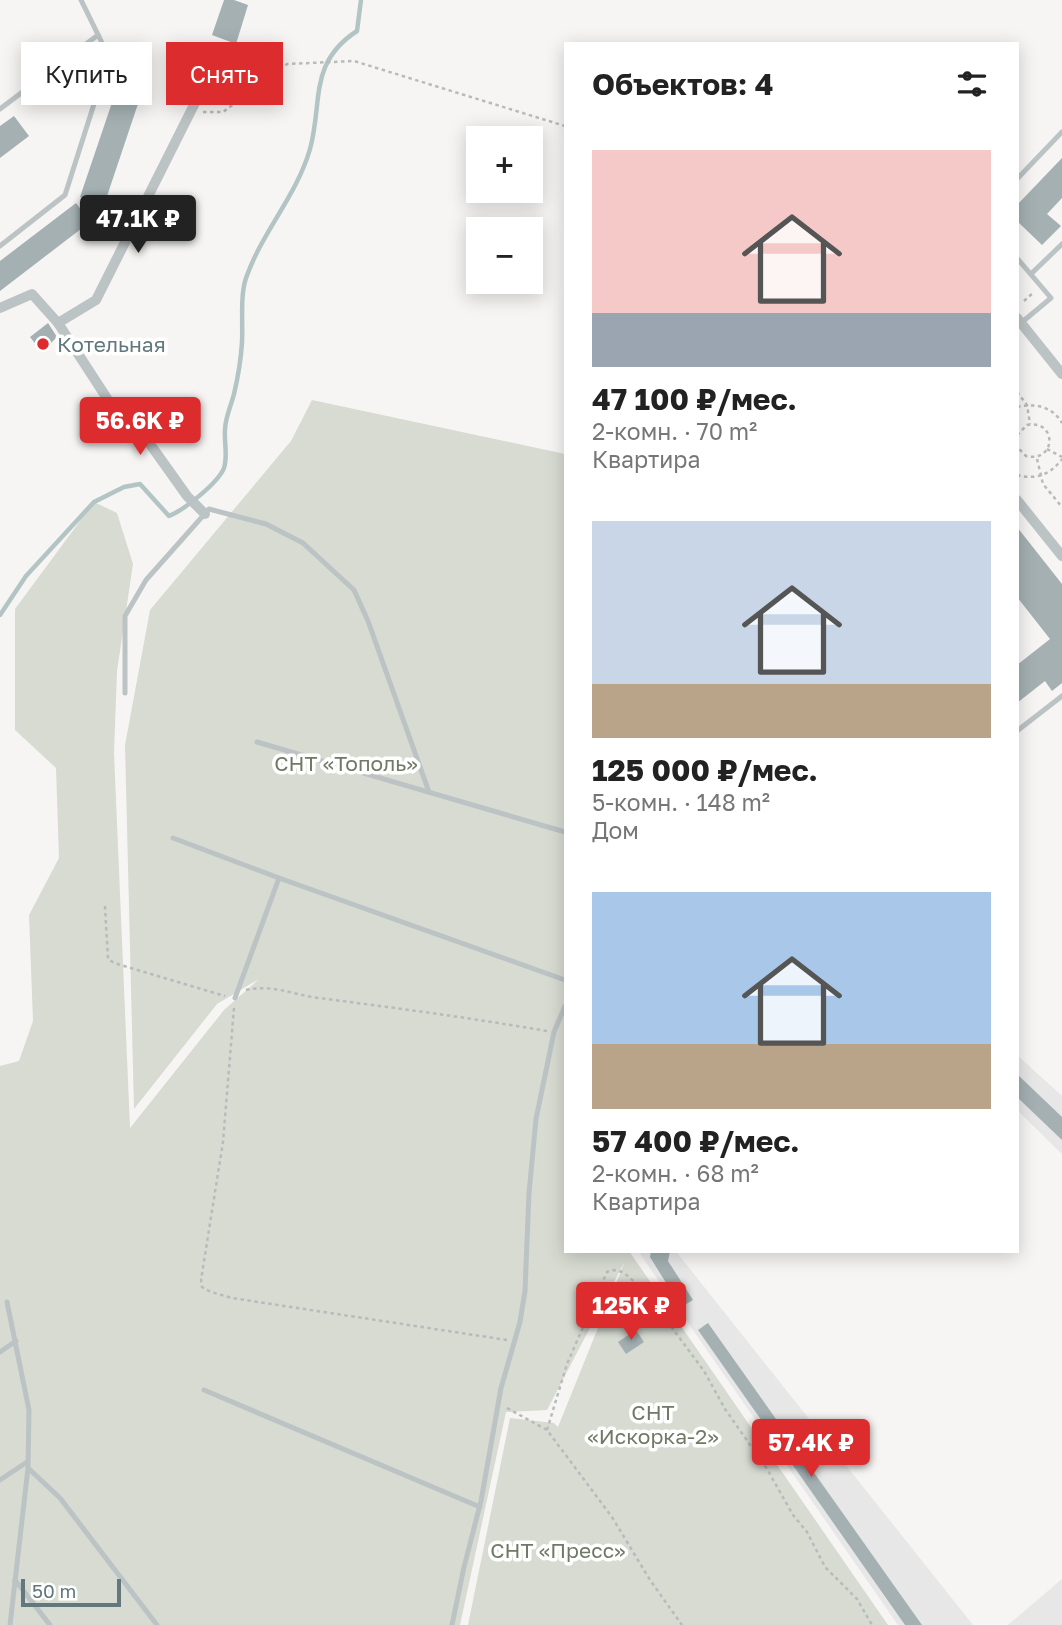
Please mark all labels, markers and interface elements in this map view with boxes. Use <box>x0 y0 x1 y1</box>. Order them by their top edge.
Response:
chip: Купить <box>21 42 152 105</box>
chip: Снять <box>166 42 283 105</box>
icon: filters <box>953 65 991 103</box>
text: Объектов: 4 <box>592 66 774 102</box>
map controls <box>466 126 543 294</box>
button: + <box>466 126 543 203</box>
pin: 47.1K ₽ <box>73 196 203 255</box>
icon: home <box>729 196 855 322</box>
text: 47.1K ₽ <box>96 204 180 232</box>
button: − <box>466 217 543 294</box>
place label: Котельная <box>57 331 166 357</box>
marker: Котельная <box>35 336 51 352</box>
text: 47 100 ₽/мес. <box>592 381 797 417</box>
pin: 56.6K ₽ <box>75 398 205 457</box>
text: 56.6K ₽ <box>96 406 184 434</box>
text: 2-комн. · 70 m² <box>592 417 757 445</box>
text: Квартира <box>592 445 700 473</box>
icon: home <box>729 567 855 693</box>
park label: СНТ «Тополь» <box>274 750 418 776</box>
text: 125 000 ₽/мес. <box>592 752 818 788</box>
text: 5-комн. · 148 m² <box>592 788 770 816</box>
text: Дом <box>592 816 639 844</box>
icon: home <box>729 938 855 1064</box>
text: 57 400 ₽/мес. <box>592 1123 800 1159</box>
text: 2-комн. · 68 m² <box>592 1159 759 1187</box>
text: Квартира <box>592 1187 700 1215</box>
pin: 125K ₽ <box>574 1282 688 1342</box>
text: 125K ₽ <box>592 1291 670 1319</box>
park label: СНТ «Искорка-2» <box>587 1399 719 1449</box>
pin: 57.4K ₽ <box>746 1420 876 1479</box>
text: 57.4K ₽ <box>768 1428 854 1456</box>
park label: СНТ «Пресс» <box>490 1537 626 1563</box>
scale bar <box>21 1576 121 1608</box>
text: 50 m <box>32 1579 76 1602</box>

